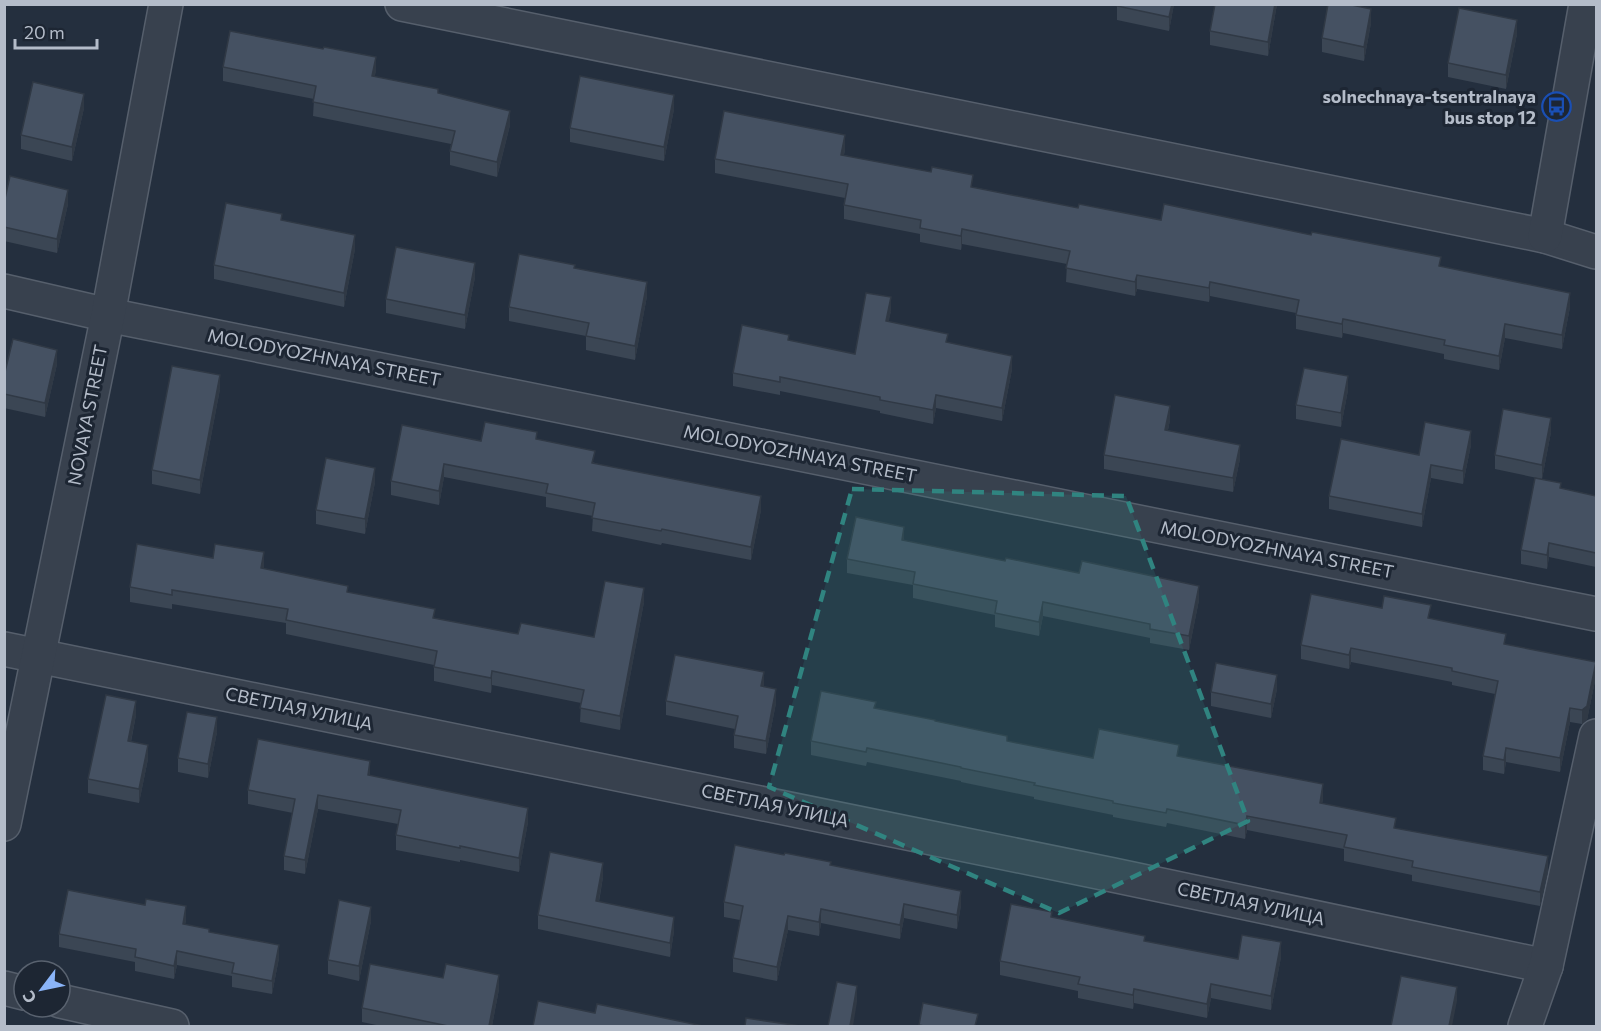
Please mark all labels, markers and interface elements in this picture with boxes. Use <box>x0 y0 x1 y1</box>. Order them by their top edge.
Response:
scale bar <box>15 12 98 50</box>
text: 20 m <box>24 21 65 43</box>
place label: solnechnaya-tsentralnaya bus stop 12 <box>1322 85 1536 128</box>
bus stop icon: solnechnaya-tsentralnaya bus stop 12 <box>1541 91 1573 123</box>
street label: MOLODYOZHNAYA STREET <box>206 324 443 390</box>
street label: NOVAYA STREET <box>63 343 111 487</box>
street label: MOLODYOZHNAYA STREET <box>682 420 919 486</box>
street label: MOLODYOZHNAYA STREET <box>1159 516 1396 582</box>
street label: СВЕТЛАЯ УЛИЦА <box>223 682 375 734</box>
street label: СВЕТЛАЯ УЛИЦА <box>699 779 851 831</box>
street label: СВЕТЛАЯ УЛИЦА <box>1175 877 1327 929</box>
north arrow <box>12 959 72 1019</box>
text: С <box>18 987 40 1007</box>

